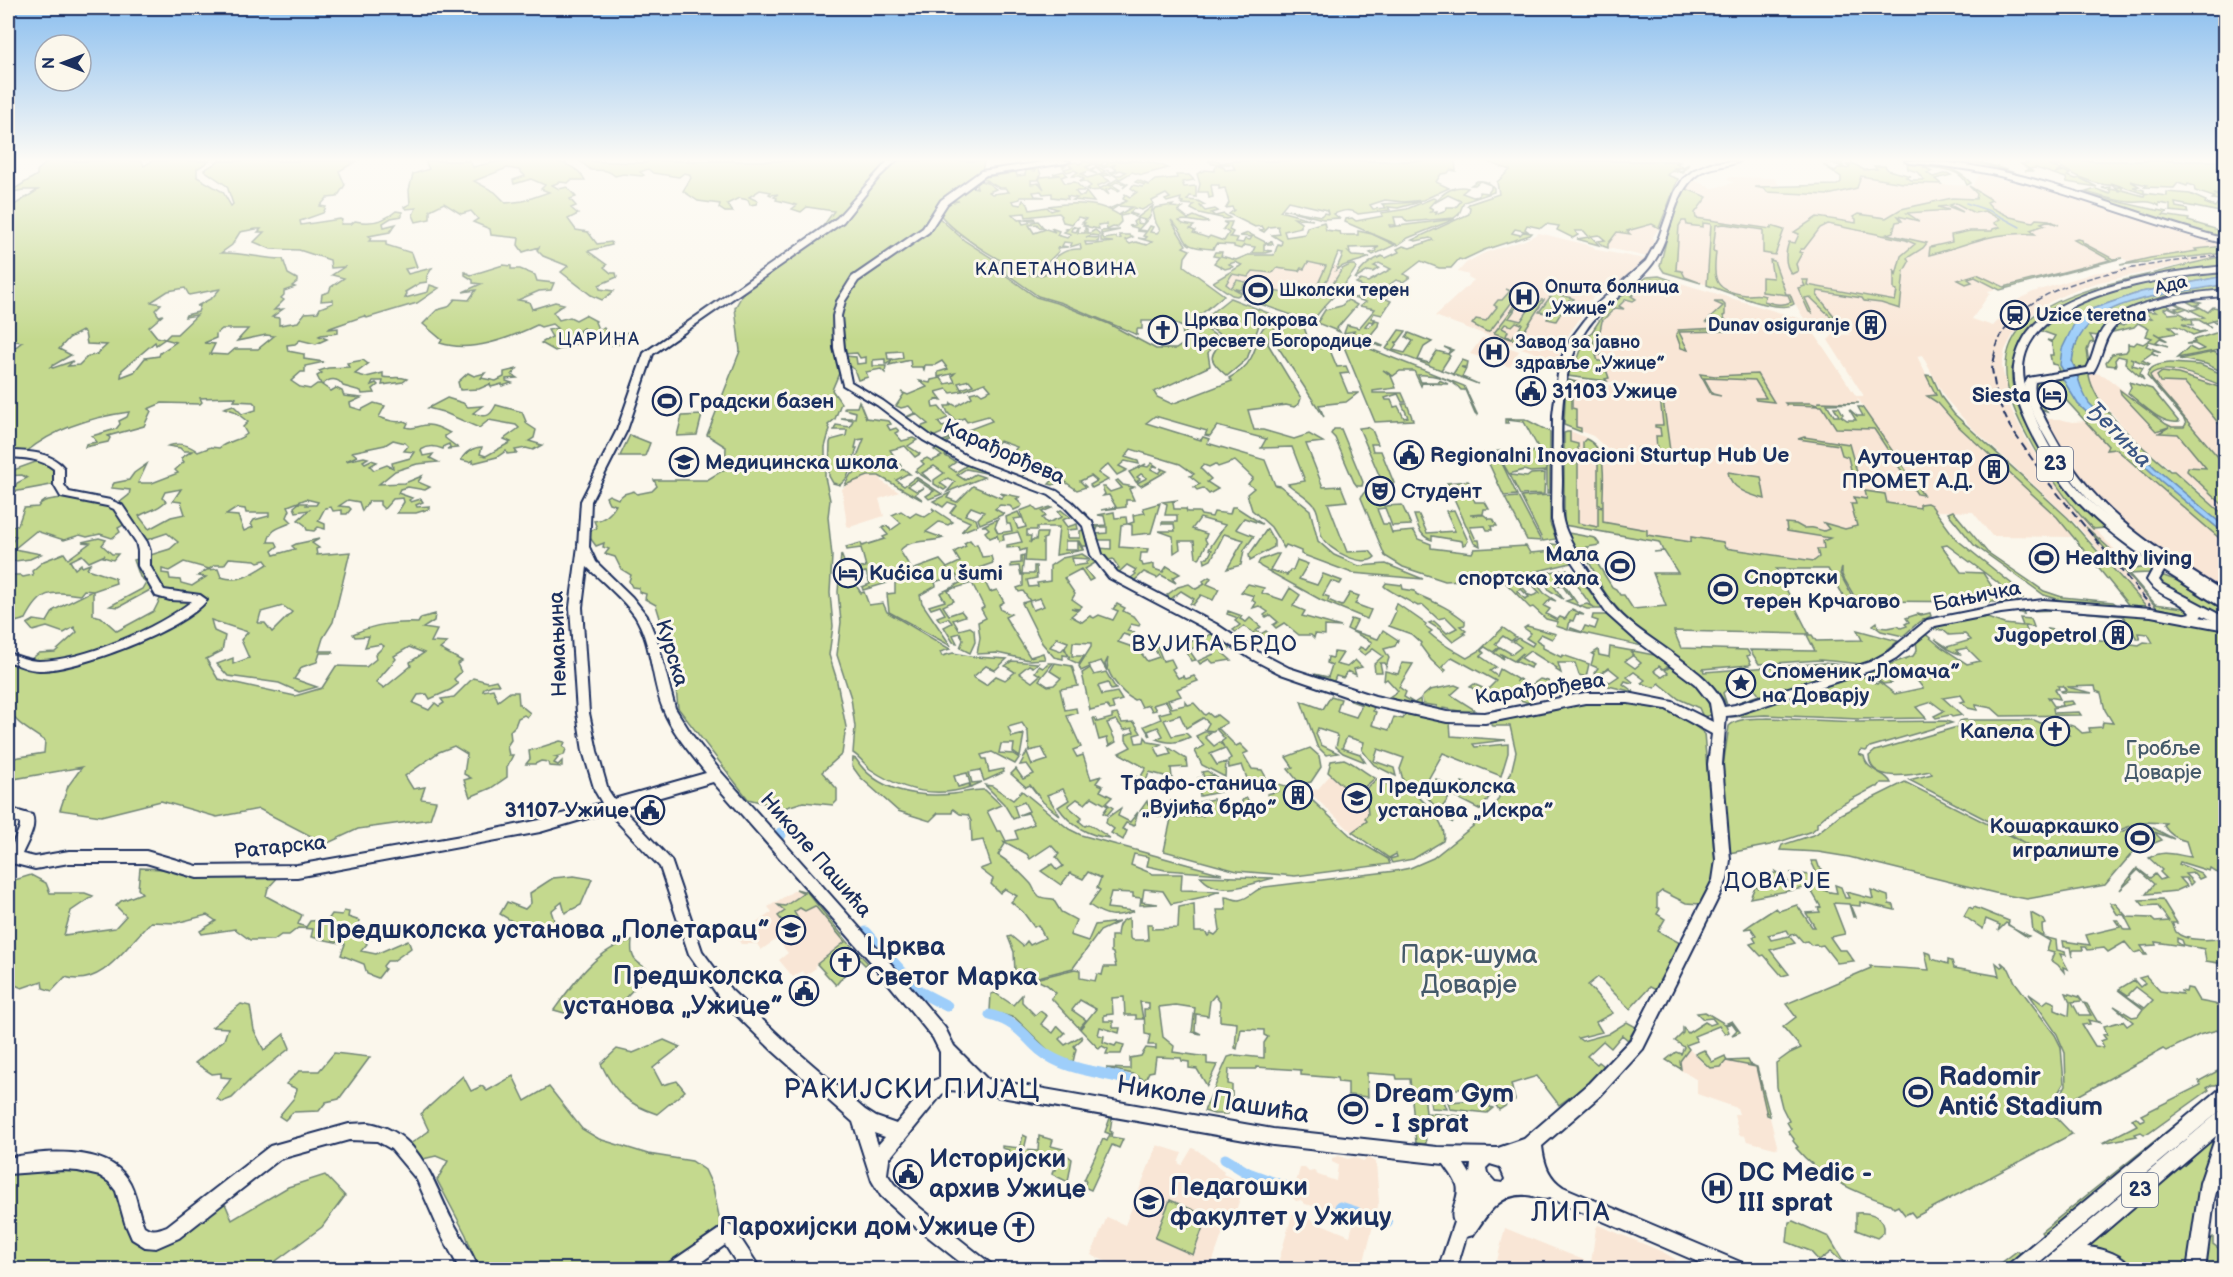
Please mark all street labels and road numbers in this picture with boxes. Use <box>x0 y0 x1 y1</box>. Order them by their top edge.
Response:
street label: Ада <box>2152 271 2190 299</box>
street label: Карађорђева <box>939 414 1069 490</box>
road number: 23 <box>2037 447 2073 481</box>
street label: Бањичка <box>1931 575 2024 617</box>
street label: Немањина <box>544 590 572 697</box>
street label: Курска <box>650 617 694 690</box>
street label: Карађорђева <box>1473 667 1607 710</box>
street label: Николе Пашића <box>755 788 877 923</box>
street label: Ратарска <box>233 830 328 864</box>
street label: Николе Пашића <box>1115 1069 1311 1131</box>
road number: 23 <box>2122 1173 2158 1207</box>

